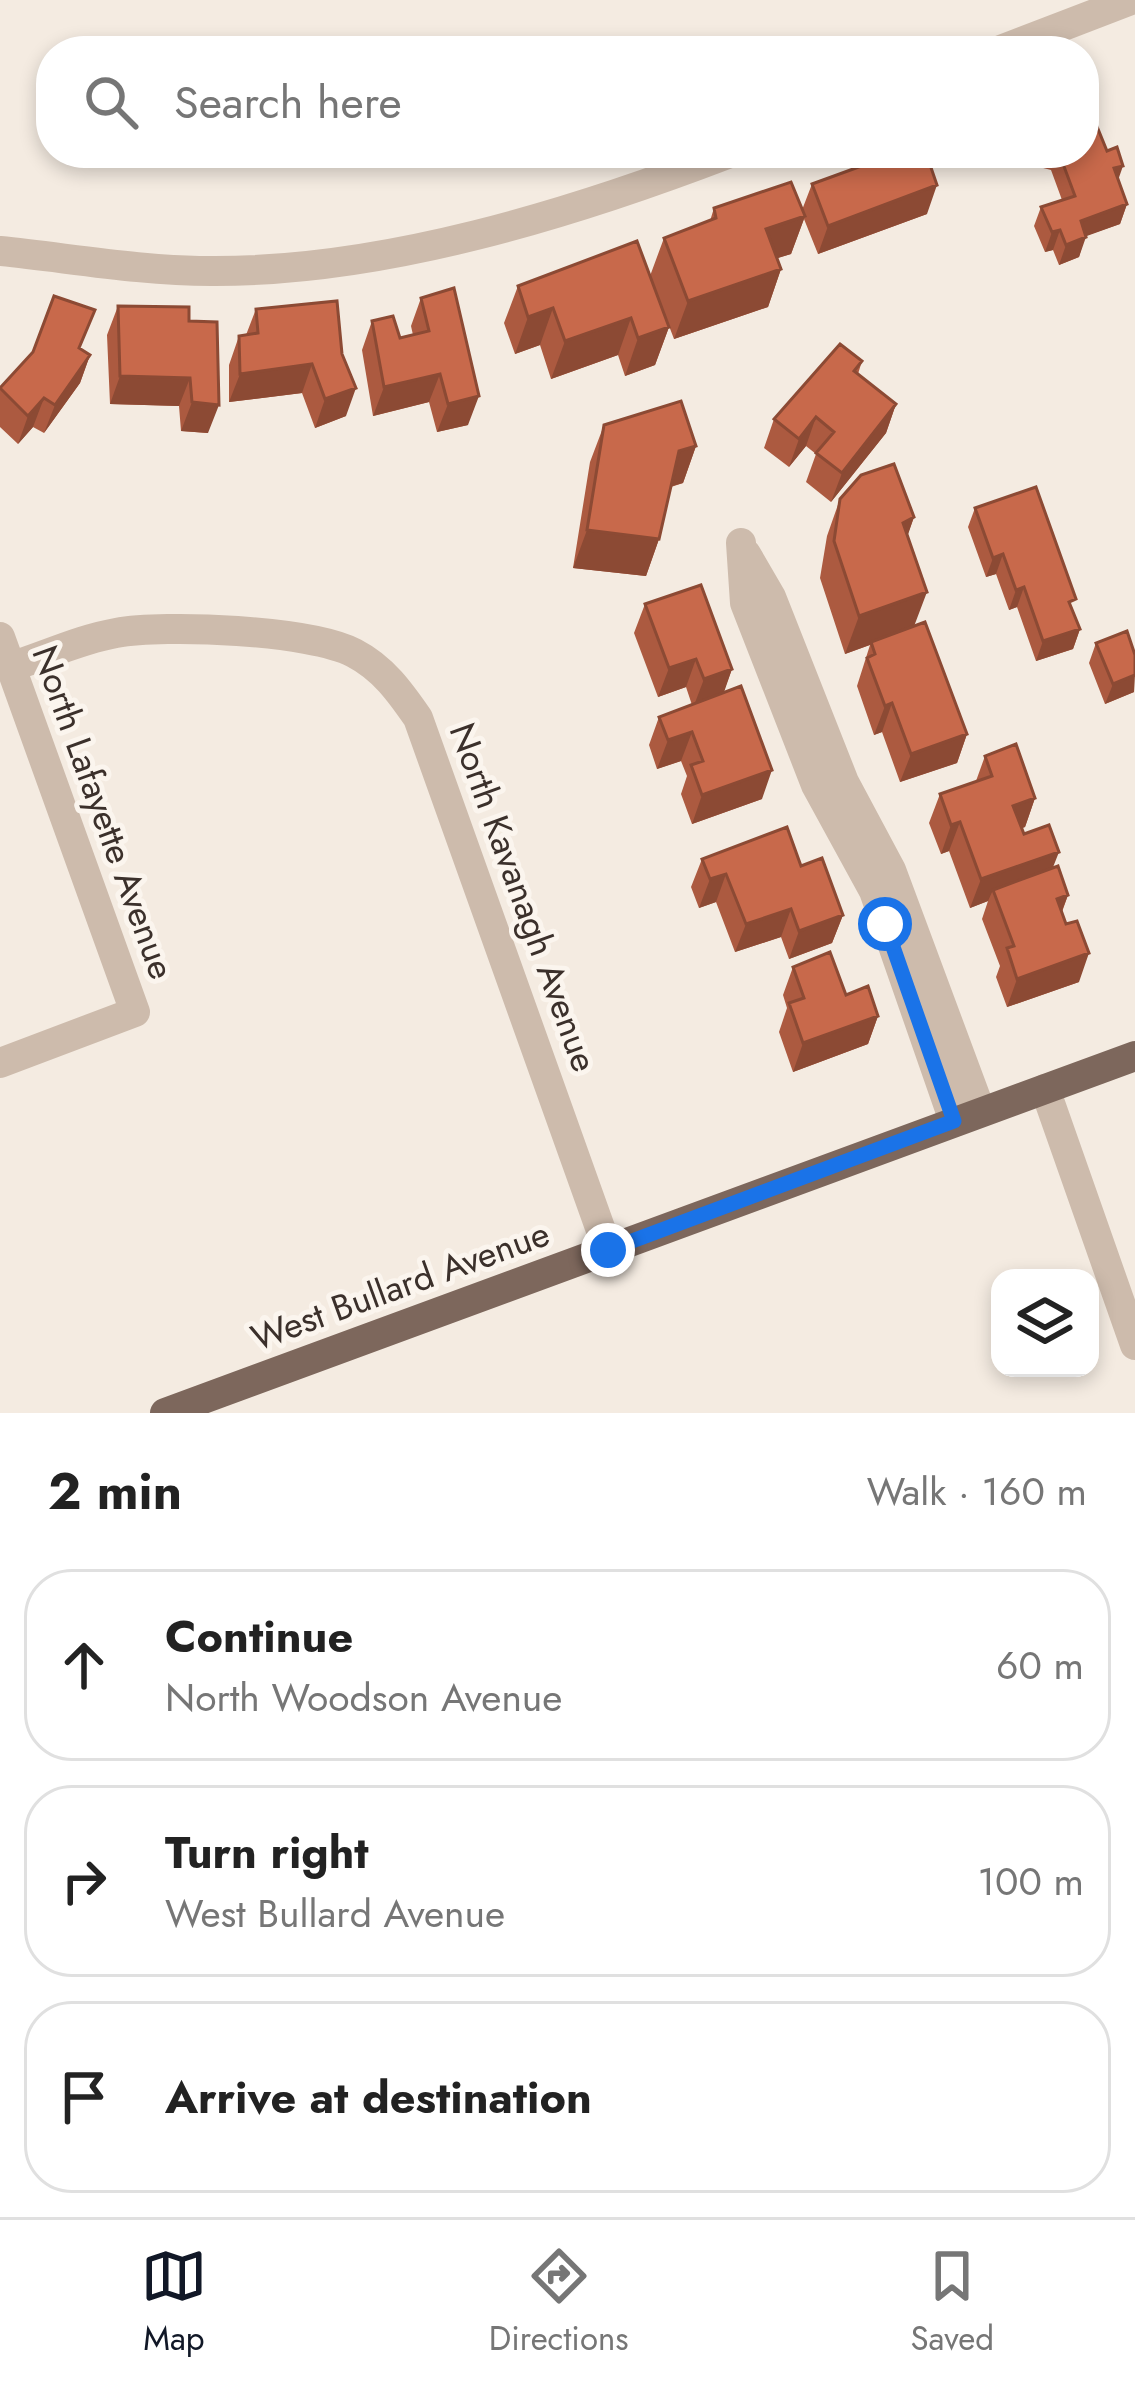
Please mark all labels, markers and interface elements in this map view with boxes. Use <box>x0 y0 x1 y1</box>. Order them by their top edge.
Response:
search box <box>36 36 1099 168</box>
icon: search <box>78 69 144 135</box>
text: Search here <box>174 70 402 135</box>
street label: North Lafayette Avenue <box>19 638 189 986</box>
street label: North Kavanagh Avenue <box>437 715 611 1079</box>
route start <box>858 897 912 951</box>
street label: West Bullard Avenue <box>244 1207 556 1363</box>
route end <box>581 1223 635 1277</box>
map controls <box>991 1269 1099 1377</box>
button: layers <box>991 1269 1099 1377</box>
text: 2 min <box>48 1454 182 1528</box>
text: Walk · 160 m <box>867 1463 1087 1520</box>
text: Continue <box>165 1604 353 1669</box>
icon: ahead <box>51 1632 117 1698</box>
text: 60 m <box>996 1637 1084 1694</box>
text: North Woodson Avenue <box>165 1669 562 1726</box>
text: Turn right <box>165 1820 369 1885</box>
icon: right <box>51 1848 117 1914</box>
text: 100 m <box>978 1853 1084 1910</box>
text: West Bullard Avenue <box>165 1885 505 1942</box>
icon: arrive <box>51 2064 117 2130</box>
text: Arrive at destination <box>165 2065 592 2130</box>
tab: Map <box>141 2243 207 2362</box>
tab: Directions <box>489 2243 629 2362</box>
tab: Saved <box>910 2243 994 2362</box>

